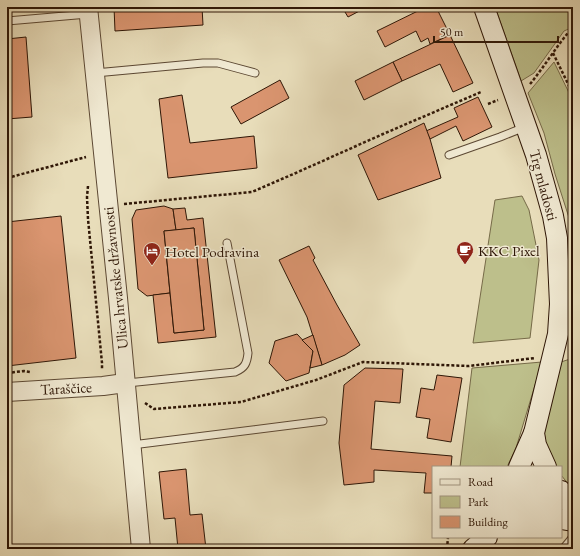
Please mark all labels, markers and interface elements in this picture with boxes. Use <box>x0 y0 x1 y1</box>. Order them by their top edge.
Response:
scale bar <box>434 18 558 44</box>
text: 50 m <box>440 24 464 40</box>
street label: Trg mladosti <box>525 147 563 223</box>
street label: Ulica hrvatske državnosti <box>98 206 132 350</box>
cafe icon: KKC Pixel <box>455 240 475 265</box>
hotel icon: Hotel Podravina <box>142 241 162 266</box>
place label: KKC Pixel <box>478 241 540 260</box>
place label: Hotel Podravina <box>165 242 259 261</box>
street label: Taraščice <box>40 377 92 399</box>
legend <box>432 466 562 538</box>
text: Road <box>468 474 494 490</box>
text: Park <box>468 494 489 510</box>
text: Building <box>468 514 509 530</box>

